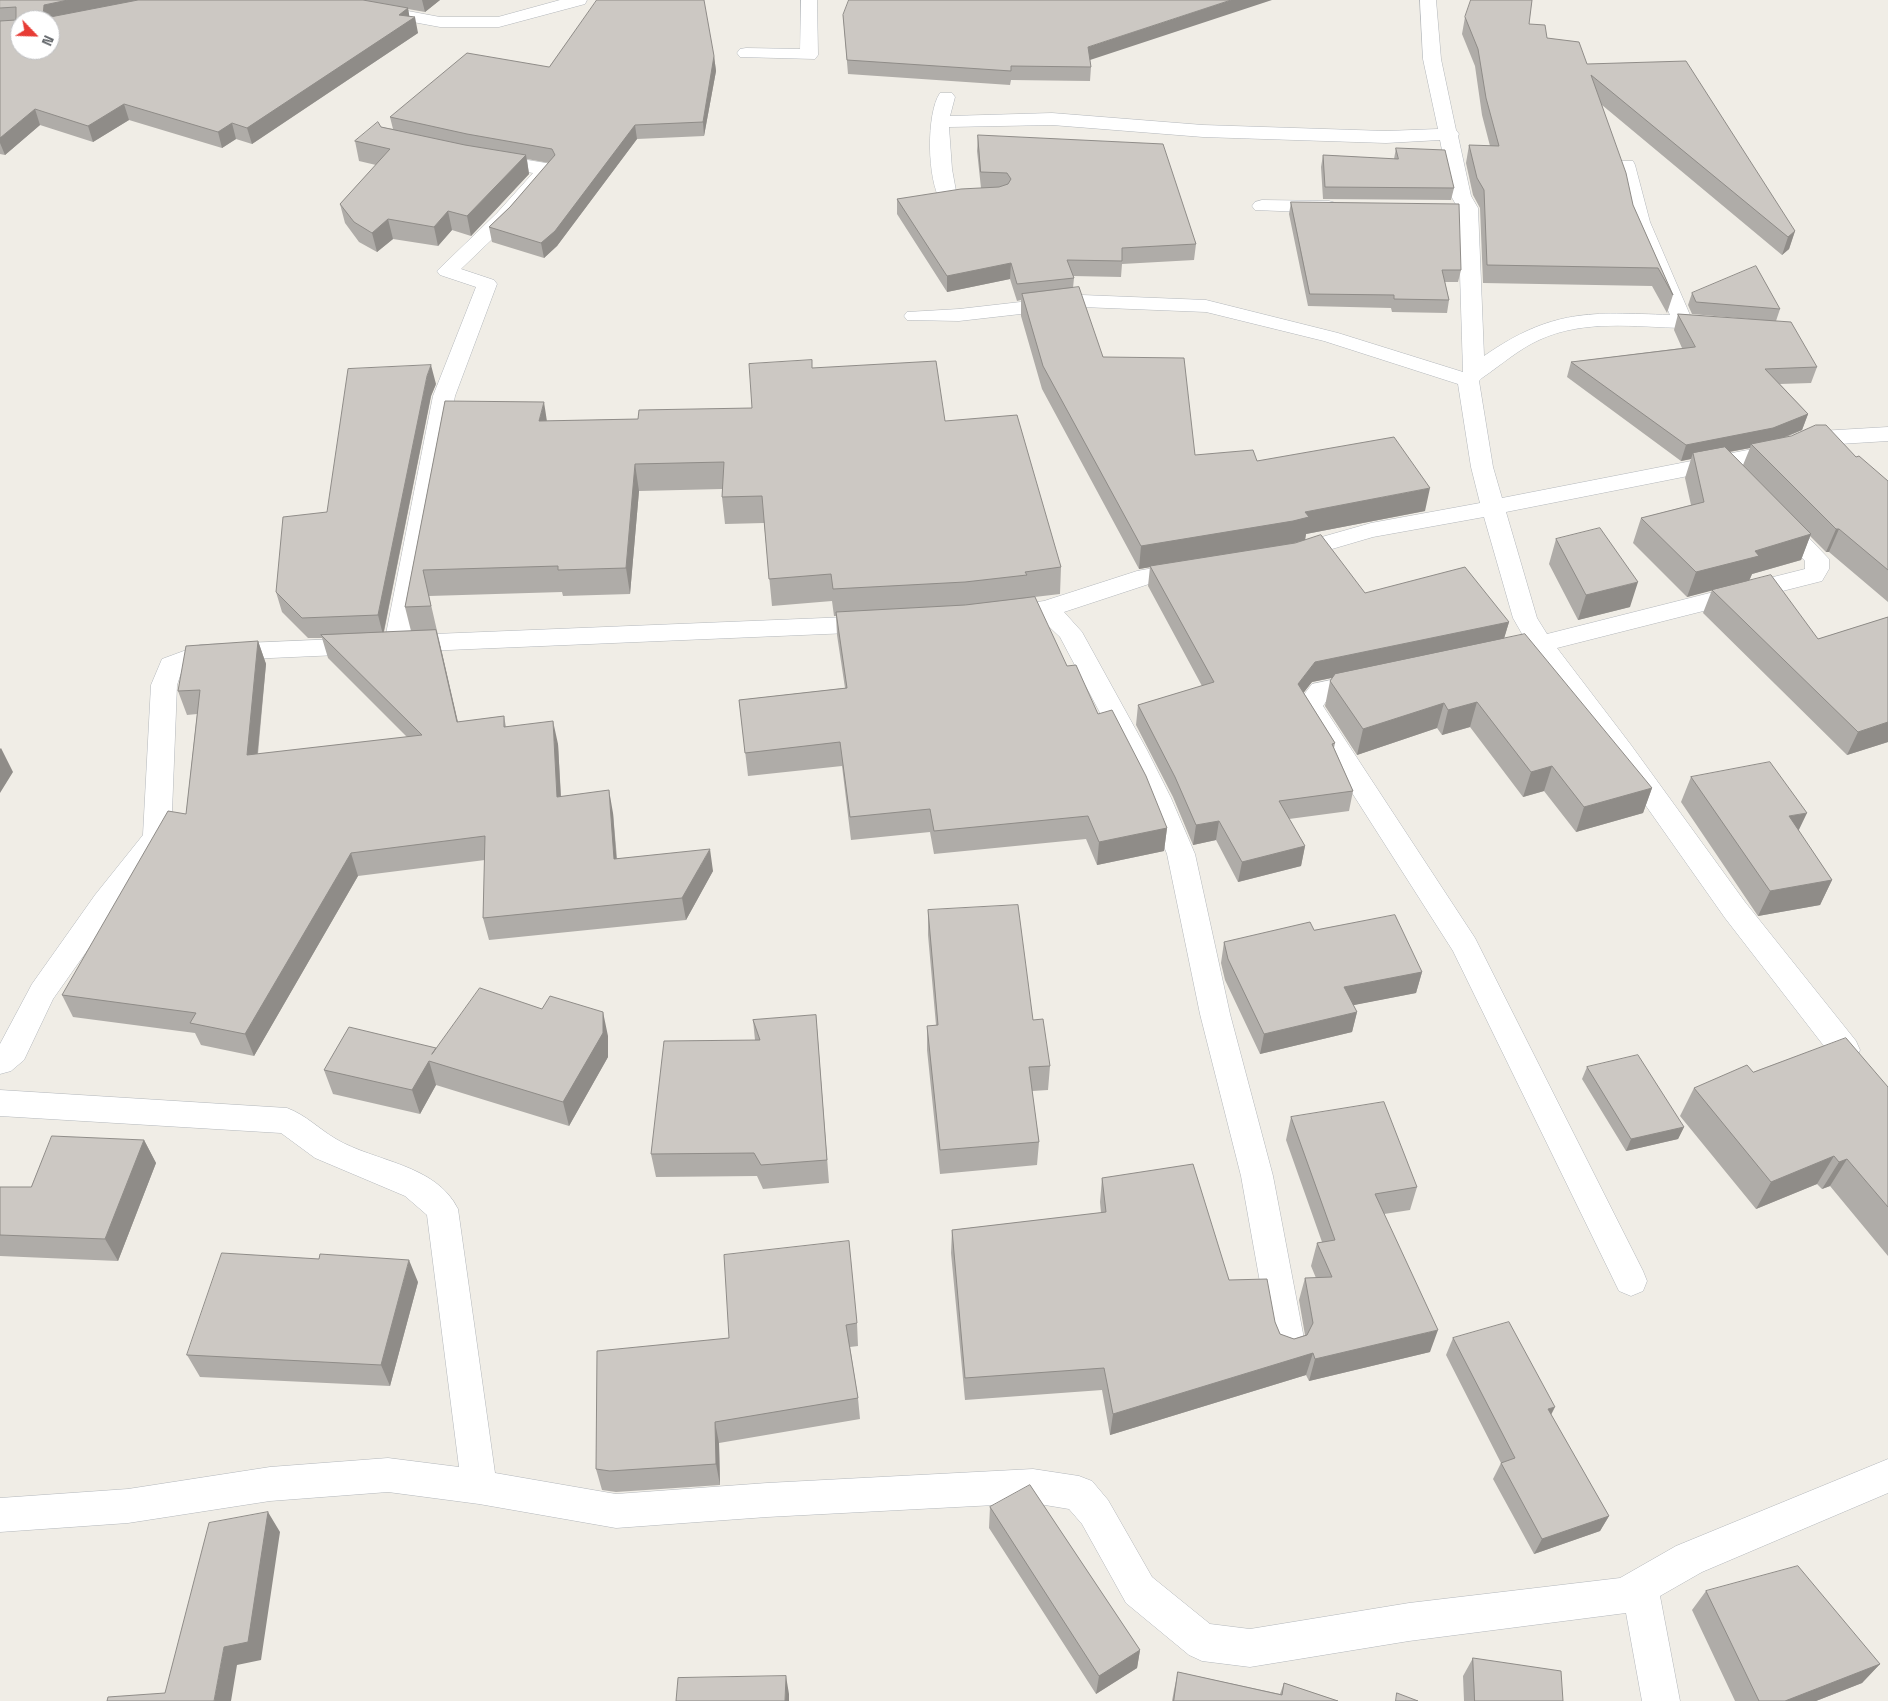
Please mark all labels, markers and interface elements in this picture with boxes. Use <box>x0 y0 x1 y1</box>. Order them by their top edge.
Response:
north arrow <box>10 10 60 60</box>
text: N <box>38 33 58 49</box>

